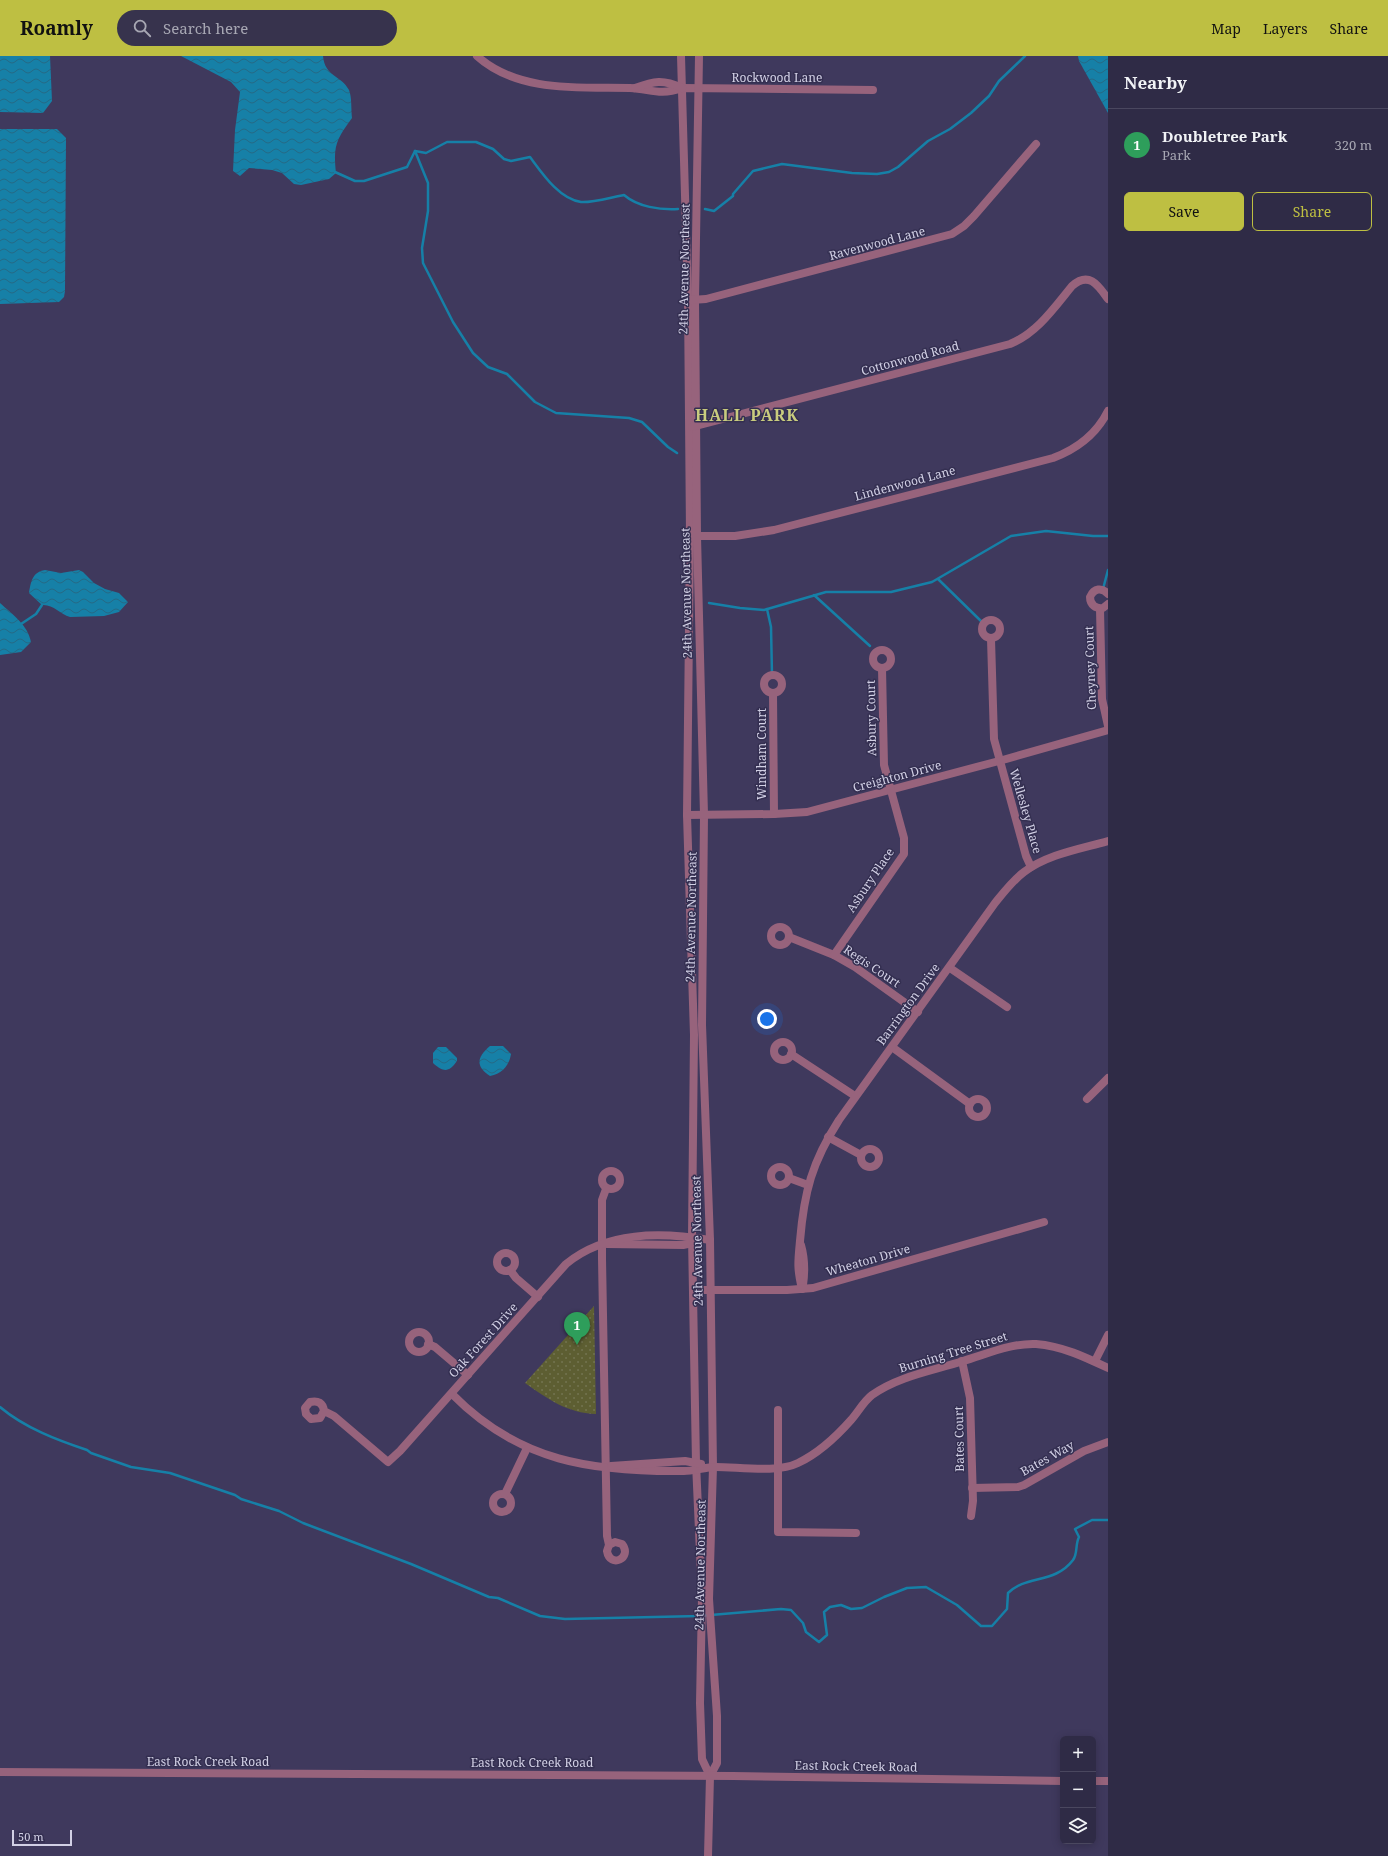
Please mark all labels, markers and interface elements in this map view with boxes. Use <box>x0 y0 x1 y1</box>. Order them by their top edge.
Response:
search box <box>117 10 397 46</box>
text: Roamly <box>20 15 93 41</box>
icon: search <box>131 17 153 39</box>
text: Search here <box>163 18 248 38</box>
text: Map <box>1211 19 1241 38</box>
text: Layers <box>1263 19 1308 38</box>
text: Share <box>1330 19 1368 38</box>
street label: Rockwood Lane <box>732 69 822 86</box>
text: Nearby <box>1124 71 1187 94</box>
text: Doubletree Park <box>1162 126 1287 146</box>
text: 1 <box>1133 136 1141 154</box>
text: 320 m <box>1335 136 1372 154</box>
text: Park <box>1162 146 1191 164</box>
button: Save <box>1124 192 1244 231</box>
button: Share <box>1252 192 1372 231</box>
street label: 24th Avenue Northeast <box>674 203 694 335</box>
street label: Ravenwood Lane <box>827 222 927 264</box>
street label: Cottonwood Road <box>859 337 962 379</box>
district label: HALL PARK <box>695 404 799 426</box>
street label: Lindenwood Lane <box>853 461 957 505</box>
street label: 24th Avenue Northeast <box>676 527 696 659</box>
street label: Cheyney Court <box>1080 626 1100 710</box>
street label: Asbury Court <box>862 680 880 756</box>
street label: Windham Court <box>753 708 770 800</box>
street label: Creighton Drive <box>851 756 943 796</box>
street label: Wellesley Place <box>1006 767 1046 855</box>
street label: Asbury Place <box>842 844 898 916</box>
street label: 24th Avenue Northeast <box>681 851 701 983</box>
street label: Regis Court <box>840 941 904 991</box>
street label: Barrington Drive <box>872 960 944 1048</box>
your location <box>757 1009 777 1029</box>
street label: 24th Avenue Northeast <box>687 1175 707 1307</box>
street label: Wheaton Drive <box>824 1240 912 1280</box>
street label: Oak Forest Drive <box>445 1299 521 1381</box>
pin: 1 <box>564 1312 590 1345</box>
street label: Burning Tree Street <box>897 1327 1009 1377</box>
street label: Bates Court <box>950 1406 968 1472</box>
street label: Bates Way <box>1017 1436 1077 1480</box>
street label: 24th Avenue Northeast <box>690 1499 710 1631</box>
map controls <box>1060 1736 1096 1844</box>
button: + <box>1060 1736 1096 1772</box>
street label: East Rock Creek Road <box>147 1753 270 1770</box>
street label: East Rock Creek Road <box>471 1754 594 1771</box>
street label: East Rock Creek Road <box>794 1756 918 1776</box>
button: − <box>1060 1772 1096 1808</box>
button: layers <box>1060 1808 1096 1844</box>
scale bar <box>12 1828 72 1847</box>
text: 50 m <box>18 1829 44 1844</box>

